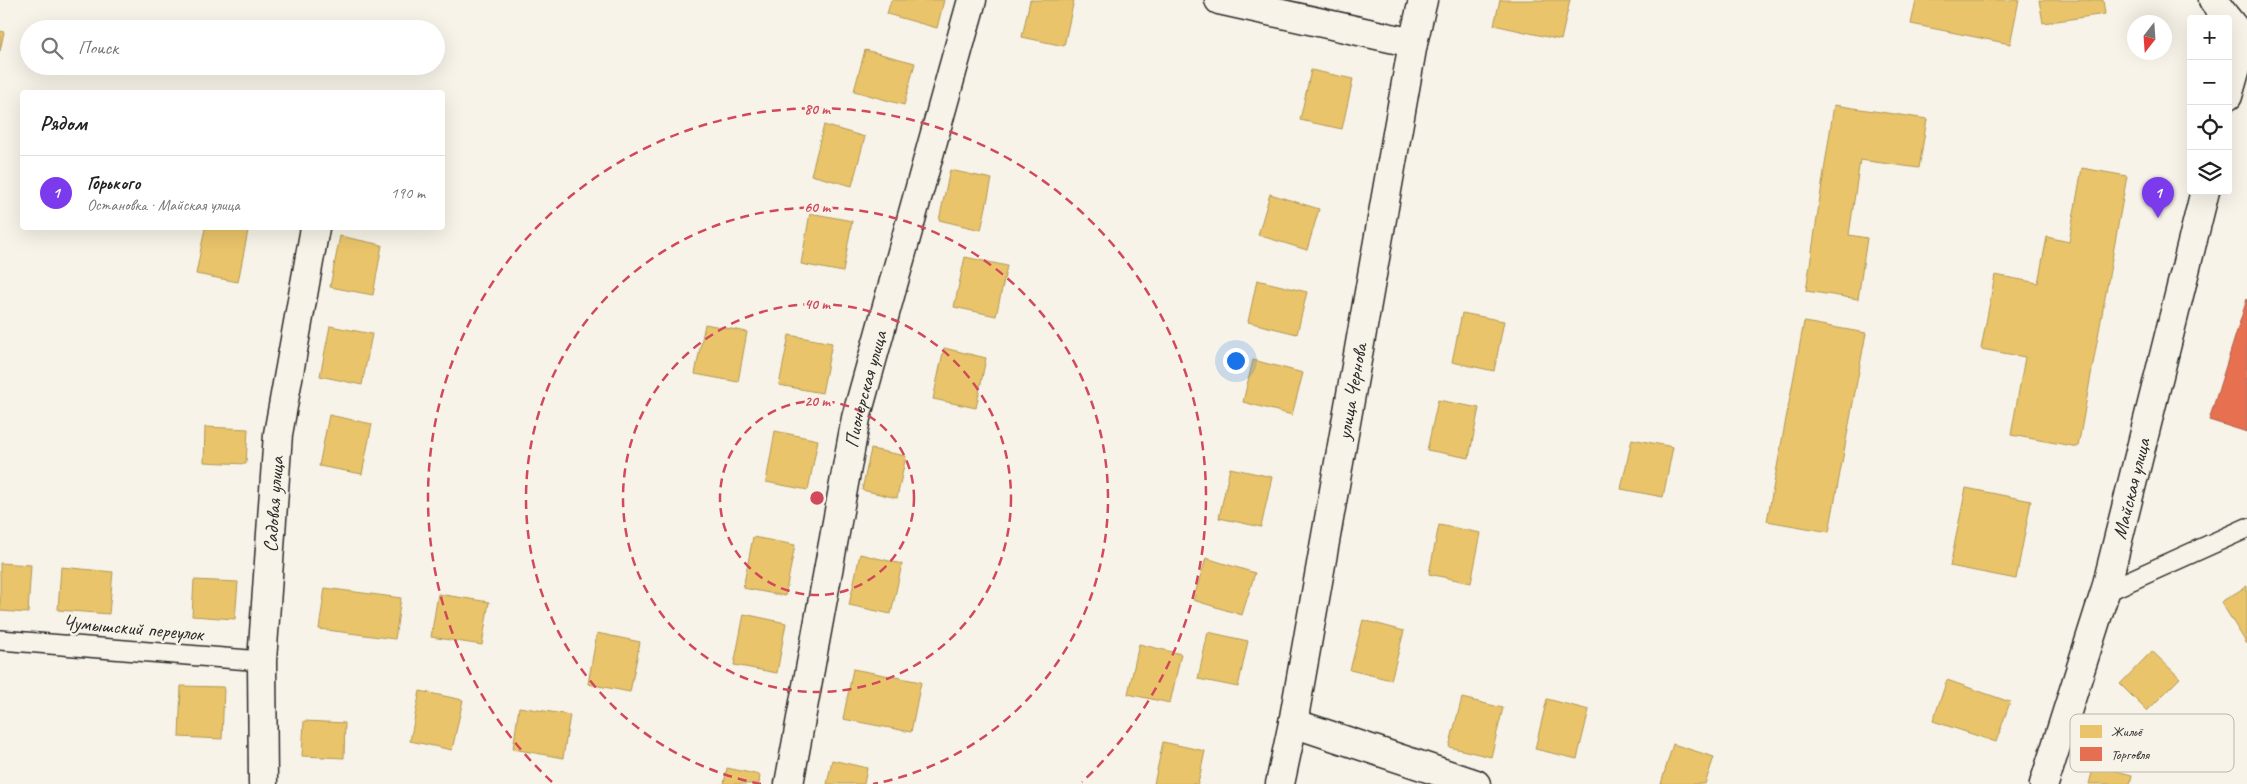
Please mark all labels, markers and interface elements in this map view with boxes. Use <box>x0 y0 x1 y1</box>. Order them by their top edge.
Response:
north arrow <box>2127 15 2172 60</box>
map controls <box>2187 15 2232 195</box>
button: + <box>2187 15 2232 60</box>
search box <box>20 20 445 75</box>
icon: search <box>38 34 66 62</box>
text: Поиск <box>78 36 118 60</box>
button: − <box>2187 60 2232 105</box>
text: 80 m <box>804 100 831 119</box>
button: locate <box>2187 105 2232 150</box>
text: Рядом <box>40 110 87 136</box>
button: layers <box>2187 150 2232 195</box>
text: Горького <box>87 171 141 195</box>
pin: 1 <box>2142 177 2174 218</box>
text: 1 <box>52 183 60 203</box>
text: 190 m <box>391 183 425 203</box>
text: Остановка · Майская улица <box>87 195 240 215</box>
text: 60 m <box>804 198 831 217</box>
text: 40 m <box>804 295 831 314</box>
street label: Пионерская улица <box>838 326 893 450</box>
street label: улица Чернова <box>1331 340 1373 442</box>
your location <box>1223 348 1249 374</box>
text: 20 m <box>804 392 831 411</box>
street label: Майская улица <box>2106 434 2156 542</box>
street label: Садовая улица <box>257 454 289 553</box>
centre of rings <box>808 489 826 507</box>
street label: Чумышский переулок <box>62 609 206 647</box>
legend <box>2070 714 2234 772</box>
text: Жильё <box>2111 723 2144 740</box>
text: Торговля <box>2111 746 2150 763</box>

